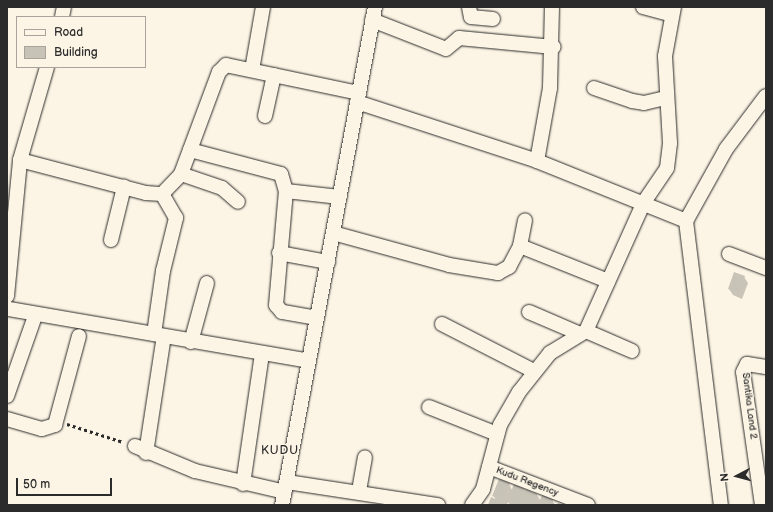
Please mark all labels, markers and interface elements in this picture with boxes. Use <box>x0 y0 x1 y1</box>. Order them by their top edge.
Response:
legend <box>16 16 146 68</box>
text: Road <box>54 25 83 40</box>
text: Building <box>54 45 98 60</box>
street label: Santika Land 2 <box>739 372 759 440</box>
district label: KUDU <box>261 444 299 458</box>
north arrow <box>717 456 757 496</box>
street label: Kudu Regency <box>494 465 560 499</box>
scale bar <box>18 470 114 496</box>
text: N <box>718 473 731 482</box>
text: 50 m <box>23 477 50 492</box>

